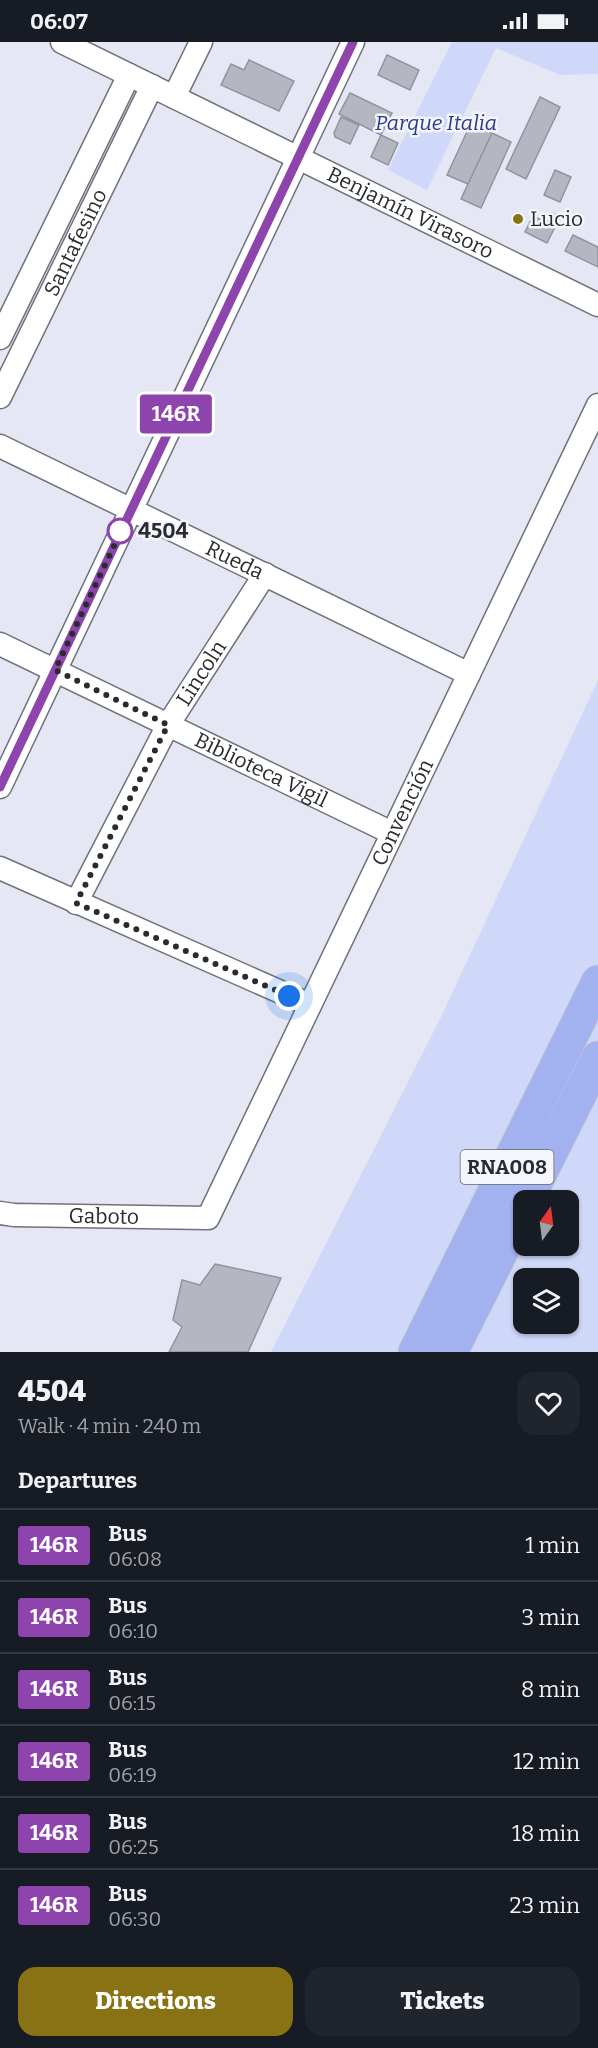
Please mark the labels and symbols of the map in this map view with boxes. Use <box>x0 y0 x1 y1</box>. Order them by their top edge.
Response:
park label: Parque Italia <box>375 110 497 136</box>
street label: Benjamín Virasoro <box>323 161 498 265</box>
street label: Santafesino <box>38 185 113 300</box>
place label: Lucio <box>530 206 583 232</box>
marker: Lucio <box>511 212 525 226</box>
line badge: 146R <box>134 394 218 434</box>
marker: 4504 <box>107 518 133 544</box>
place label: 4504 <box>138 518 189 544</box>
street label: Rueda <box>201 535 269 586</box>
street label: Lincoln <box>171 636 232 711</box>
street label: Biblioteca Vigil <box>190 727 332 813</box>
street label: Convención <box>366 755 439 870</box>
your location <box>274 981 304 1011</box>
road number: RNA008 <box>460 1150 554 1184</box>
north arrow <box>513 1190 579 1256</box>
street label: Gaboto <box>68 1203 139 1230</box>

